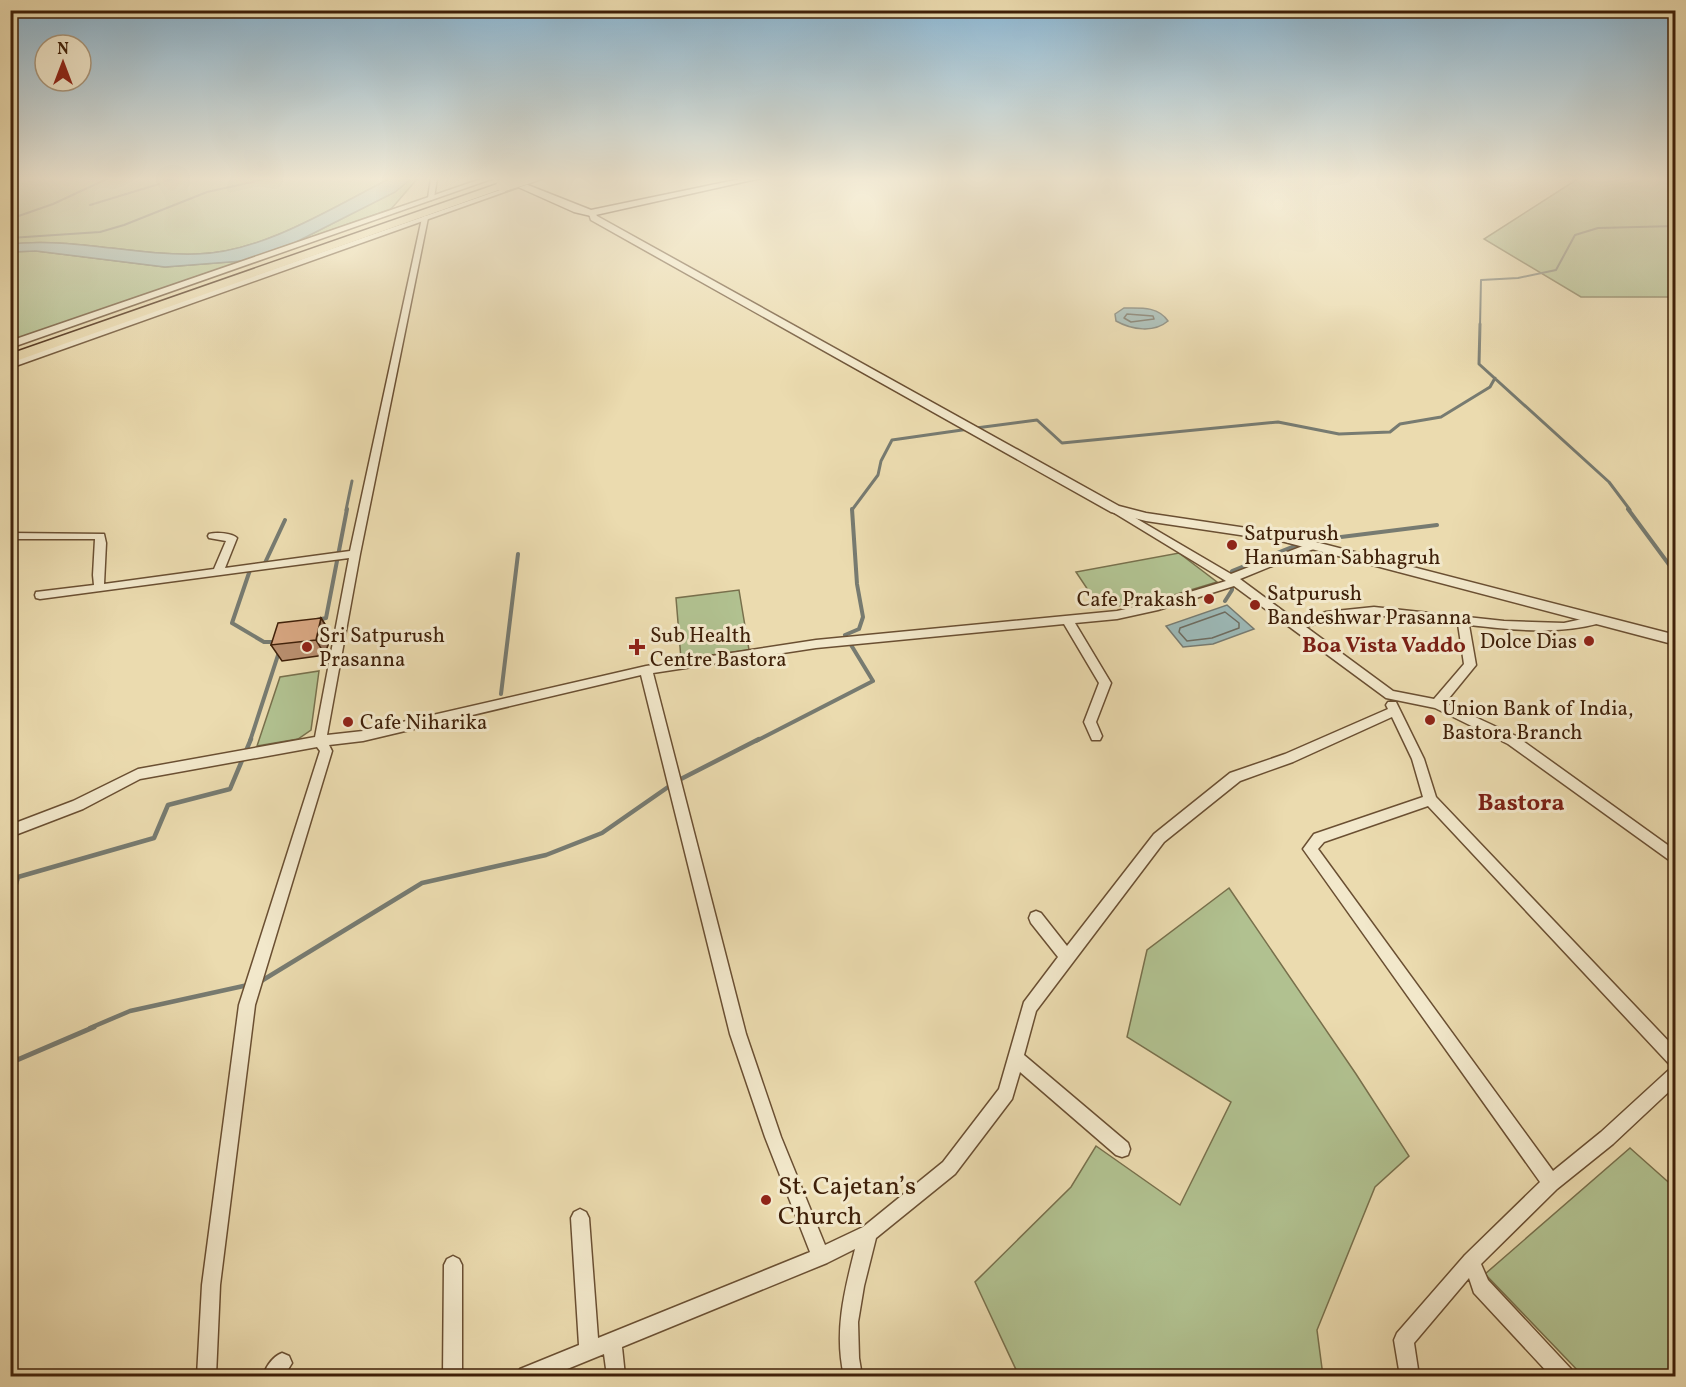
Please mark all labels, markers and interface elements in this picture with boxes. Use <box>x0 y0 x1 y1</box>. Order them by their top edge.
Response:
north arrow <box>33 33 93 93</box>
text: N <box>57 39 69 61</box>
place label: Satpurush Hanuman Sabhagruh <box>1244 520 1441 573</box>
marker: Satpurush Hanuman Sabhagruh <box>1225 538 1239 552</box>
place label: Satpurush Bandeshwar Prasanna <box>1267 580 1472 633</box>
place label: Cafe Prakash <box>1077 586 1197 615</box>
marker: Cafe Prakash <box>1202 592 1216 606</box>
marker: Satpurush Bandeshwar Prasanna <box>1248 598 1262 612</box>
place label: Sri Satpurush Prasanna <box>319 622 445 675</box>
place label: Sub Health Centre Bastora <box>650 622 787 675</box>
place label: Dolce Dias <box>1480 628 1577 657</box>
district label: Boa Vista Vaddo <box>1302 631 1466 662</box>
marker: Dolce Dias <box>1582 634 1596 648</box>
marker: Sub Health Centre Bastora <box>628 638 646 656</box>
marker: Sri Satpurush Prasanna <box>300 640 314 654</box>
place label: Union Bank of India, Bastora Branch <box>1442 695 1633 748</box>
place label: Cafe Niharika <box>360 709 487 738</box>
marker: Union Bank of India, Bastora Branch <box>1423 713 1437 727</box>
marker: Cafe Niharika <box>341 715 355 729</box>
district label: Bastora <box>1477 787 1565 821</box>
place label: St. Cajetan’s Church <box>778 1169 916 1235</box>
marker: St. Cajetan’s Church <box>759 1193 773 1207</box>

